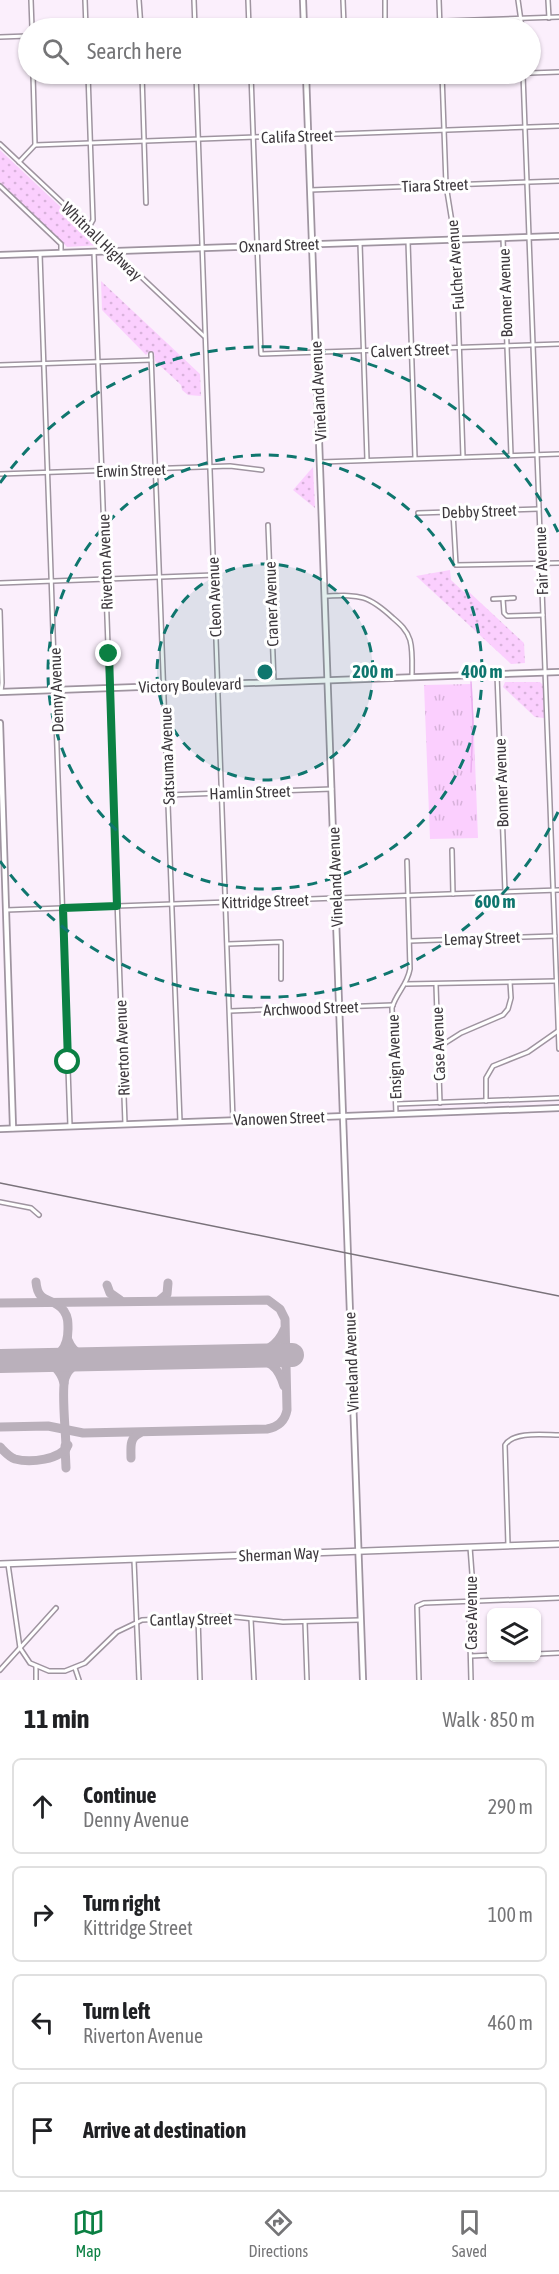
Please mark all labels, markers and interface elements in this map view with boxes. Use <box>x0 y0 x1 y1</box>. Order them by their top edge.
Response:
search box <box>18 18 541 84</box>
icon: search <box>39 35 72 68</box>
text: Search here <box>87 38 182 64</box>
street label: Califa Street <box>261 126 334 146</box>
street label: Tiara Street <box>401 175 469 195</box>
street label: Whitnall Highway <box>57 198 146 285</box>
street label: Fulcher Avenue <box>443 219 467 311</box>
street label: Oxnard Street <box>238 235 320 255</box>
street label: Bonner Avenue <box>494 248 516 338</box>
street label: Calvert Street <box>370 340 450 360</box>
street label: Vineland Avenue <box>306 341 330 441</box>
street label: Erwin Street <box>96 460 167 480</box>
street label: Debby Street <box>441 501 517 522</box>
street label: Riverton Avenue <box>94 514 116 610</box>
street label: Fair Avenue <box>531 526 551 596</box>
street label: Cleon Avenue <box>204 557 224 637</box>
street label: Craner Avenue <box>261 561 281 647</box>
route end <box>95 640 121 666</box>
street label: Denny Avenue <box>46 647 67 733</box>
text: 200 m <box>353 661 393 682</box>
text: 400 m <box>461 661 502 682</box>
centre of rings <box>255 662 275 682</box>
street label: Victory Boulevard <box>138 674 242 697</box>
street label: Satsuma Avenue <box>156 707 178 805</box>
street label: Bonner Avenue <box>490 738 512 828</box>
street label: Hamlin Street <box>209 782 291 802</box>
street label: Vineland Avenue <box>324 827 346 927</box>
street label: Kittridge Street <box>221 890 310 913</box>
text: 600 m <box>475 891 515 912</box>
street label: Lemay Street <box>444 928 521 949</box>
street label: Archwood Street <box>263 997 359 1019</box>
street label: Riverton Avenue <box>111 1000 133 1096</box>
street label: Case Avenue <box>428 1007 448 1081</box>
street label: Ensign Avenue <box>384 1014 405 1100</box>
route start <box>54 1048 80 1074</box>
street label: Vanowen Street <box>233 1107 325 1129</box>
street label: Vineland Avenue <box>340 1312 362 1412</box>
street label: Sherman Way <box>238 1544 320 1565</box>
street label: Case Avenue <box>462 1576 480 1650</box>
map controls <box>487 1608 541 1662</box>
button: layers <box>487 1608 541 1662</box>
street label: Cantlay Street <box>150 1609 233 1630</box>
text: 11 min <box>24 1704 89 1734</box>
text: Walk · 850 m <box>443 1708 535 1731</box>
text: Continue <box>83 1782 157 1808</box>
icon: ahead <box>26 1790 59 1823</box>
text: 290 m <box>488 1795 533 1818</box>
text: Denny Avenue <box>83 1808 189 1831</box>
text: Turn right <box>83 1890 160 1916</box>
icon: right <box>26 1898 59 1931</box>
text: 100 m <box>488 1903 533 1926</box>
text: Kittridge Street <box>83 1916 193 1939</box>
text: Turn left <box>83 1998 150 2024</box>
icon: left <box>26 2006 59 2039</box>
text: 460 m <box>488 2011 533 2034</box>
text: Riverton Avenue <box>83 2024 203 2047</box>
icon: arrive <box>26 2114 59 2147</box>
text: Arrive at destination <box>83 2117 246 2143</box>
tab: Map <box>72 2206 105 2260</box>
tab: Directions <box>248 2206 308 2260</box>
tab: Saved <box>452 2206 487 2260</box>

